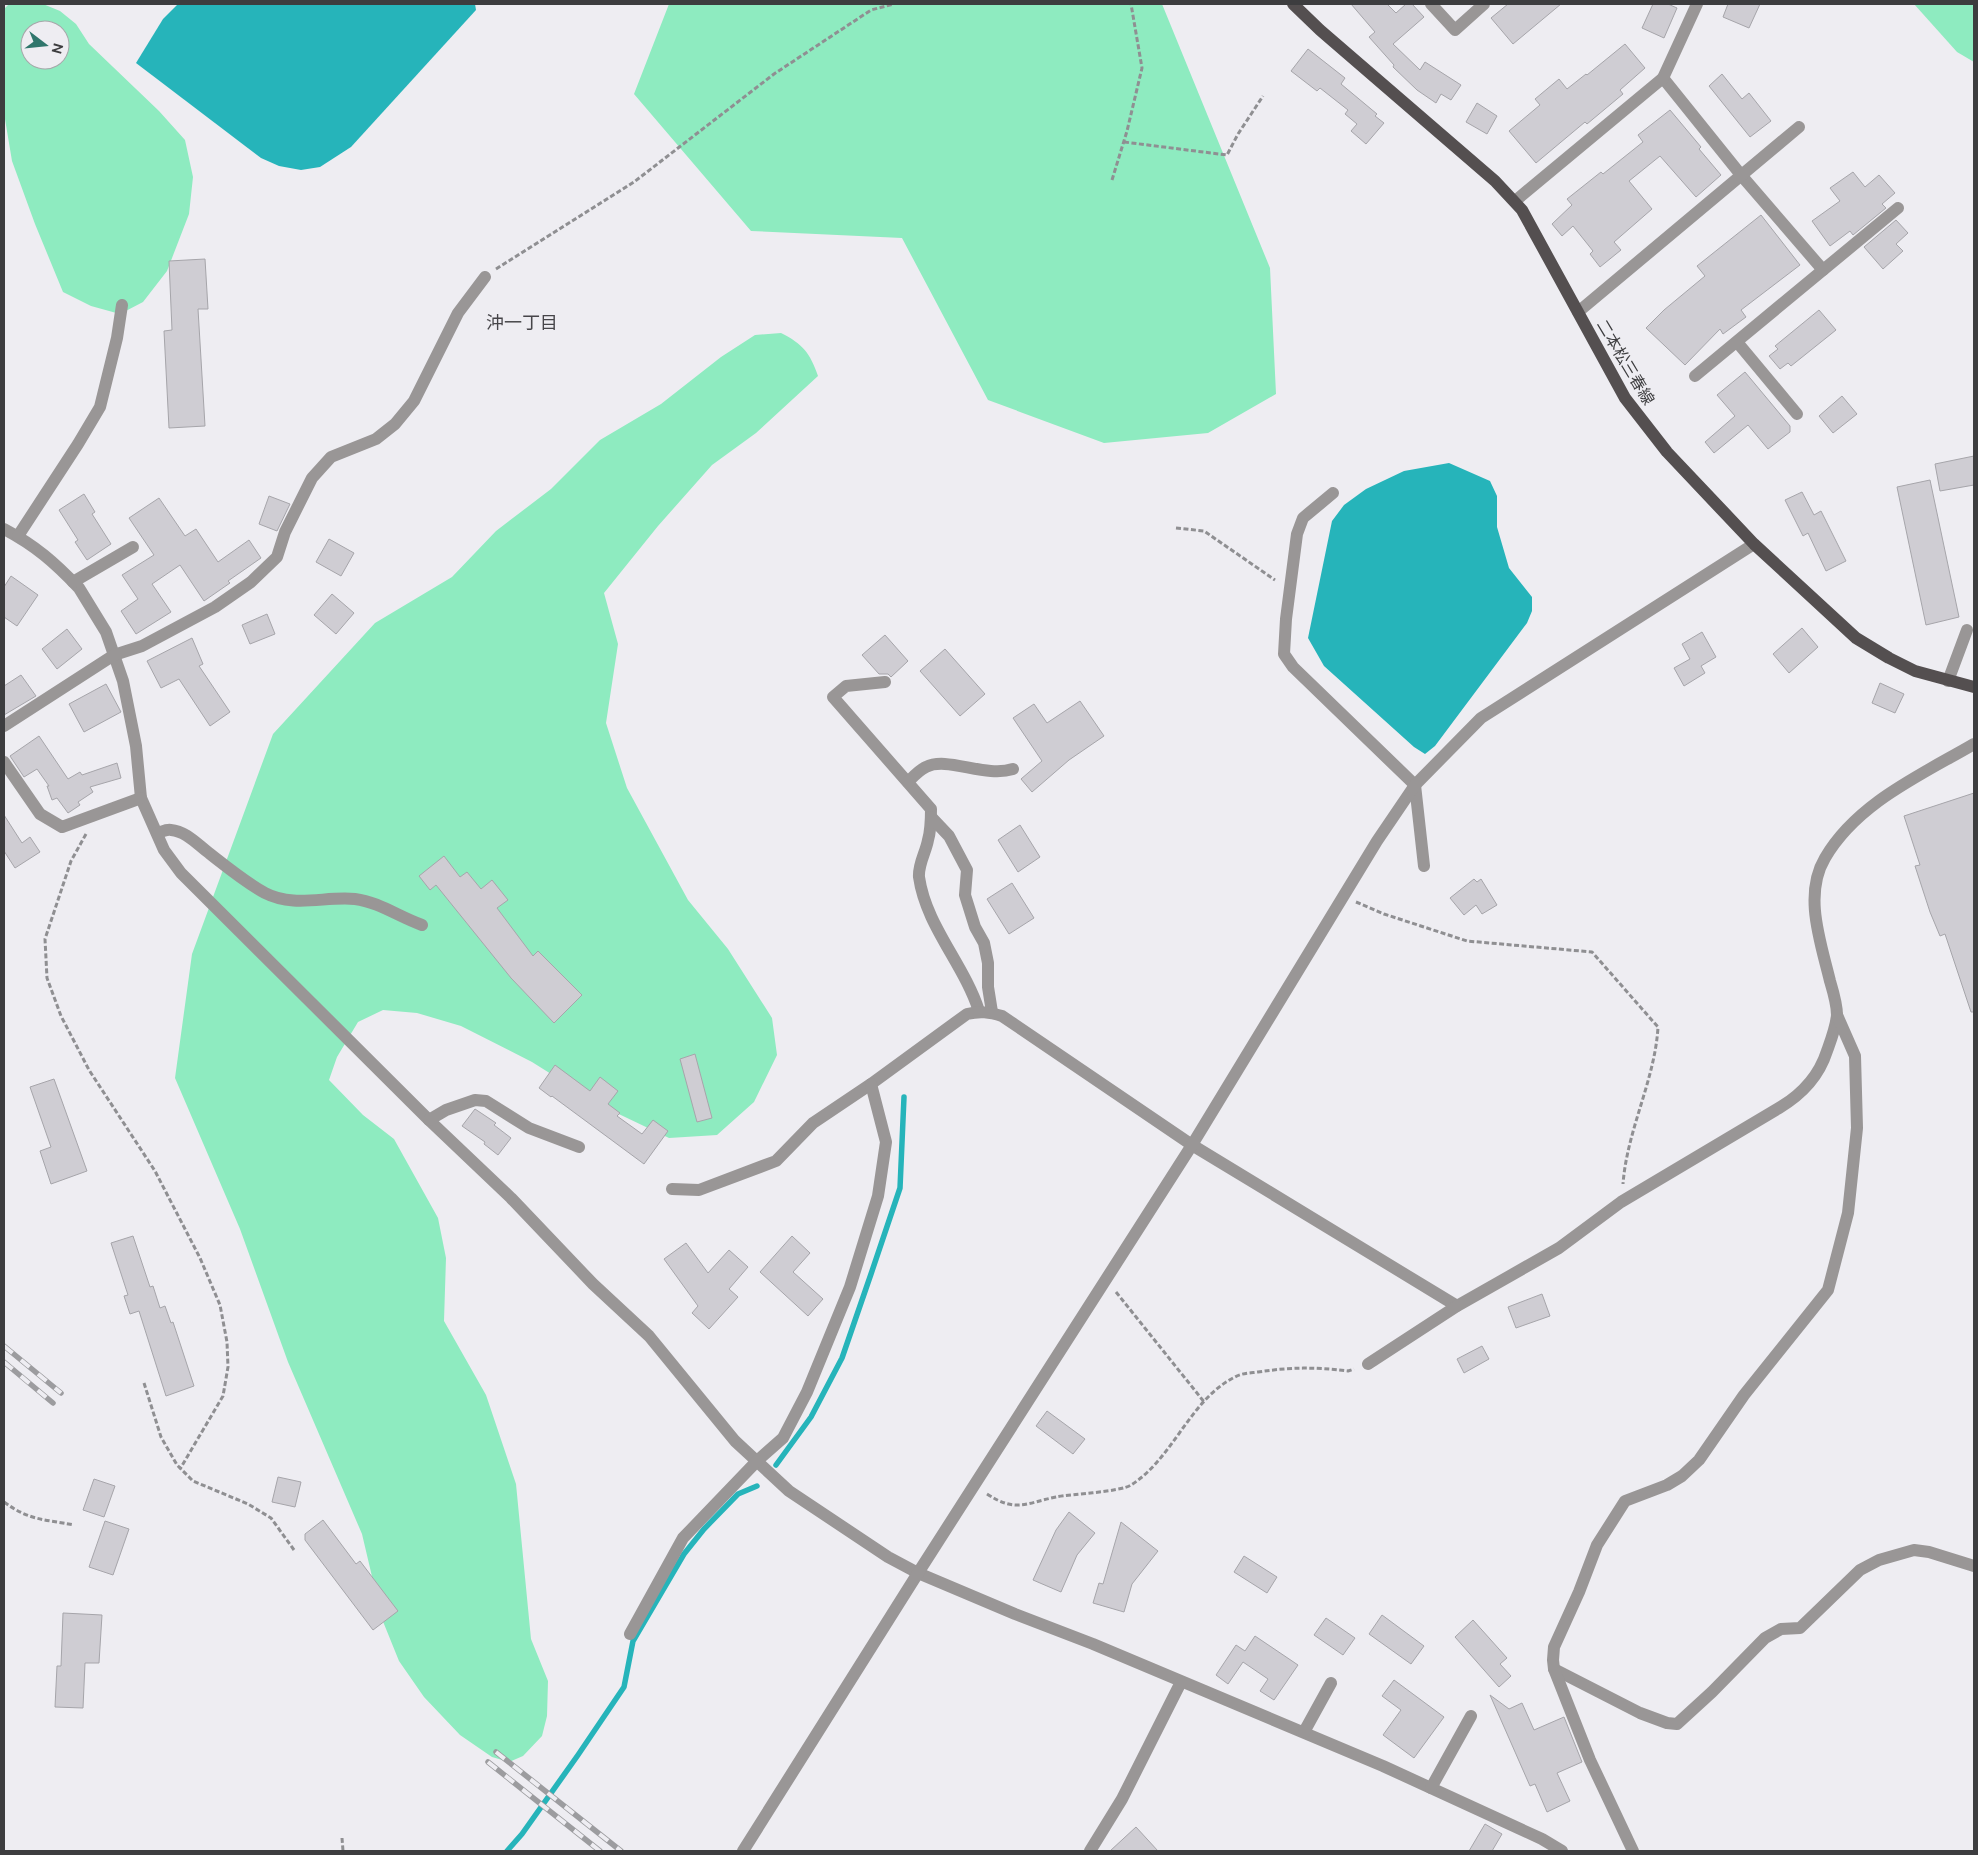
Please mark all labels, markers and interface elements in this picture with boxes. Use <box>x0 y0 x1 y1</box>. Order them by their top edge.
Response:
north arrow <box>20 20 70 70</box>
text: N <box>48 41 67 56</box>
district label: 沖一丁目 <box>486 312 558 332</box>
street label: 二本松三春線 <box>1594 316 1658 408</box>

